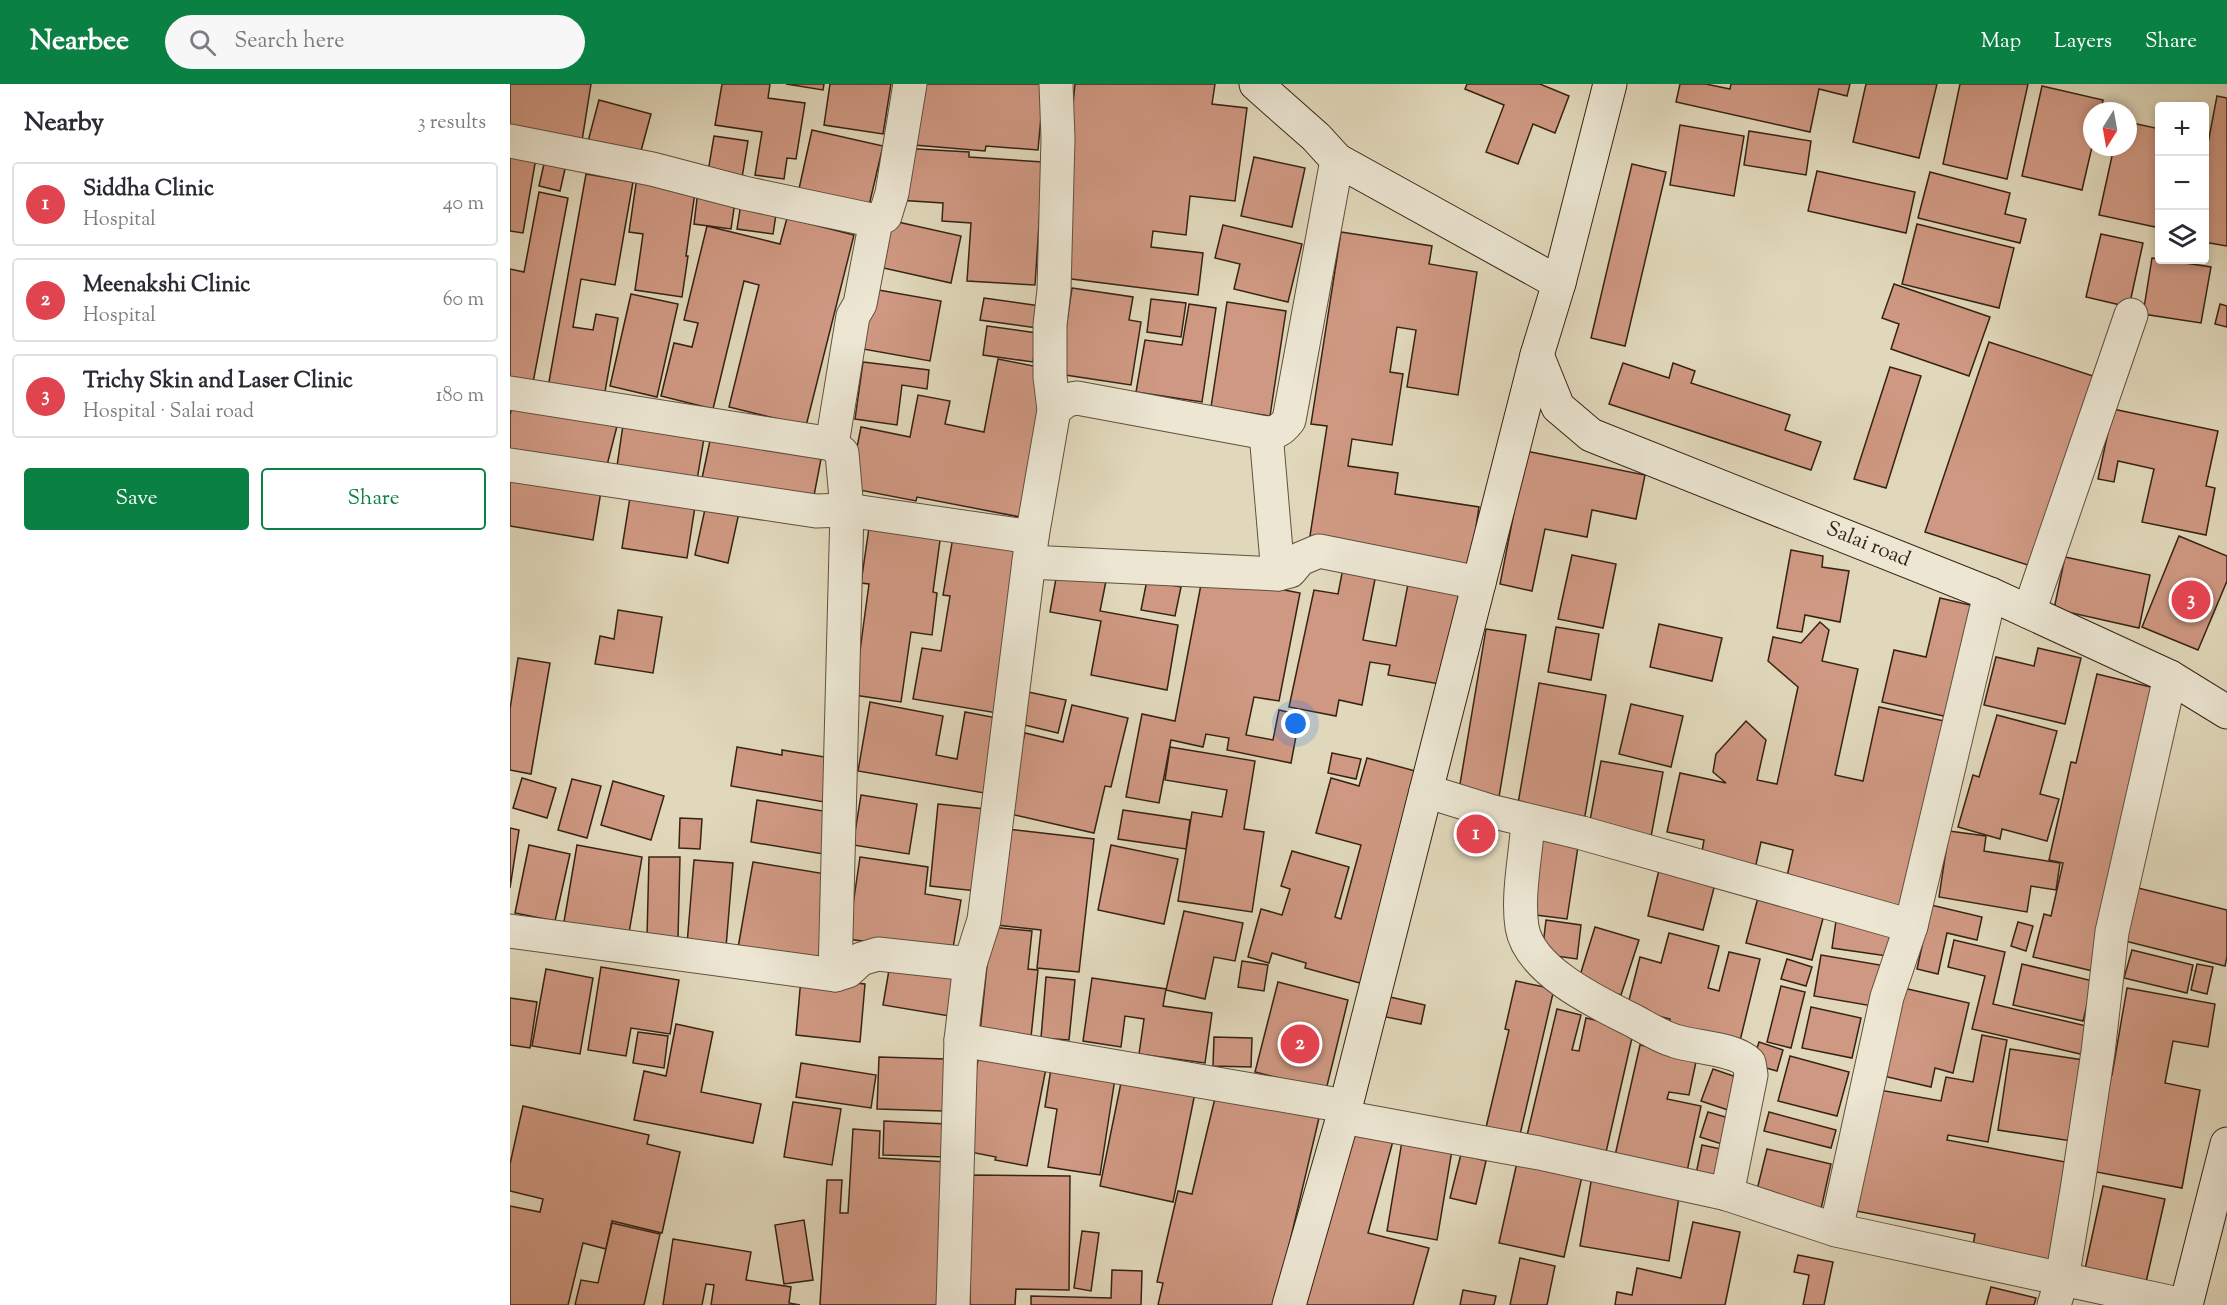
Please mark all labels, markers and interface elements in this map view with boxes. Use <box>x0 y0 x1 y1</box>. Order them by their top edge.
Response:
search box <box>165 15 585 69</box>
text: Nearbee <box>30 22 129 62</box>
icon: search <box>186 26 219 59</box>
text: Search here <box>234 26 345 58</box>
text: Map <box>1981 27 2021 57</box>
text: Layers <box>2054 27 2112 57</box>
text: Share <box>2145 27 2197 57</box>
north arrow <box>2083 102 2137 156</box>
map controls <box>2155 102 2209 264</box>
button: + <box>2155 102 2209 156</box>
text: Nearby <box>24 105 104 142</box>
text: 3 results <box>417 109 486 138</box>
button: − <box>2155 156 2209 210</box>
text: Siddha Clinic <box>83 174 214 206</box>
text: 1 <box>42 190 49 219</box>
text: 40 m <box>443 190 484 219</box>
text: Hospital <box>83 206 156 235</box>
button: layers <box>2155 210 2209 264</box>
text: Meenakshi Clinic <box>83 270 250 302</box>
text: 2 <box>41 286 50 315</box>
text: 60 m <box>443 286 484 315</box>
text: Hospital <box>83 302 156 331</box>
text: Trichy Skin and Laser Clinic <box>83 366 353 398</box>
text: 3 <box>41 382 50 411</box>
text: 180 m <box>436 382 484 411</box>
text: Hospital · Salai road <box>83 398 254 427</box>
button: Save <box>24 468 249 530</box>
button: Share <box>261 468 486 530</box>
street label: Salai road <box>1821 514 1915 576</box>
pin: 3 <box>2172 578 2210 622</box>
your location <box>1281 709 1310 738</box>
pin: 1 <box>1456 812 1496 856</box>
pin: 2 <box>1280 1022 1320 1066</box>

